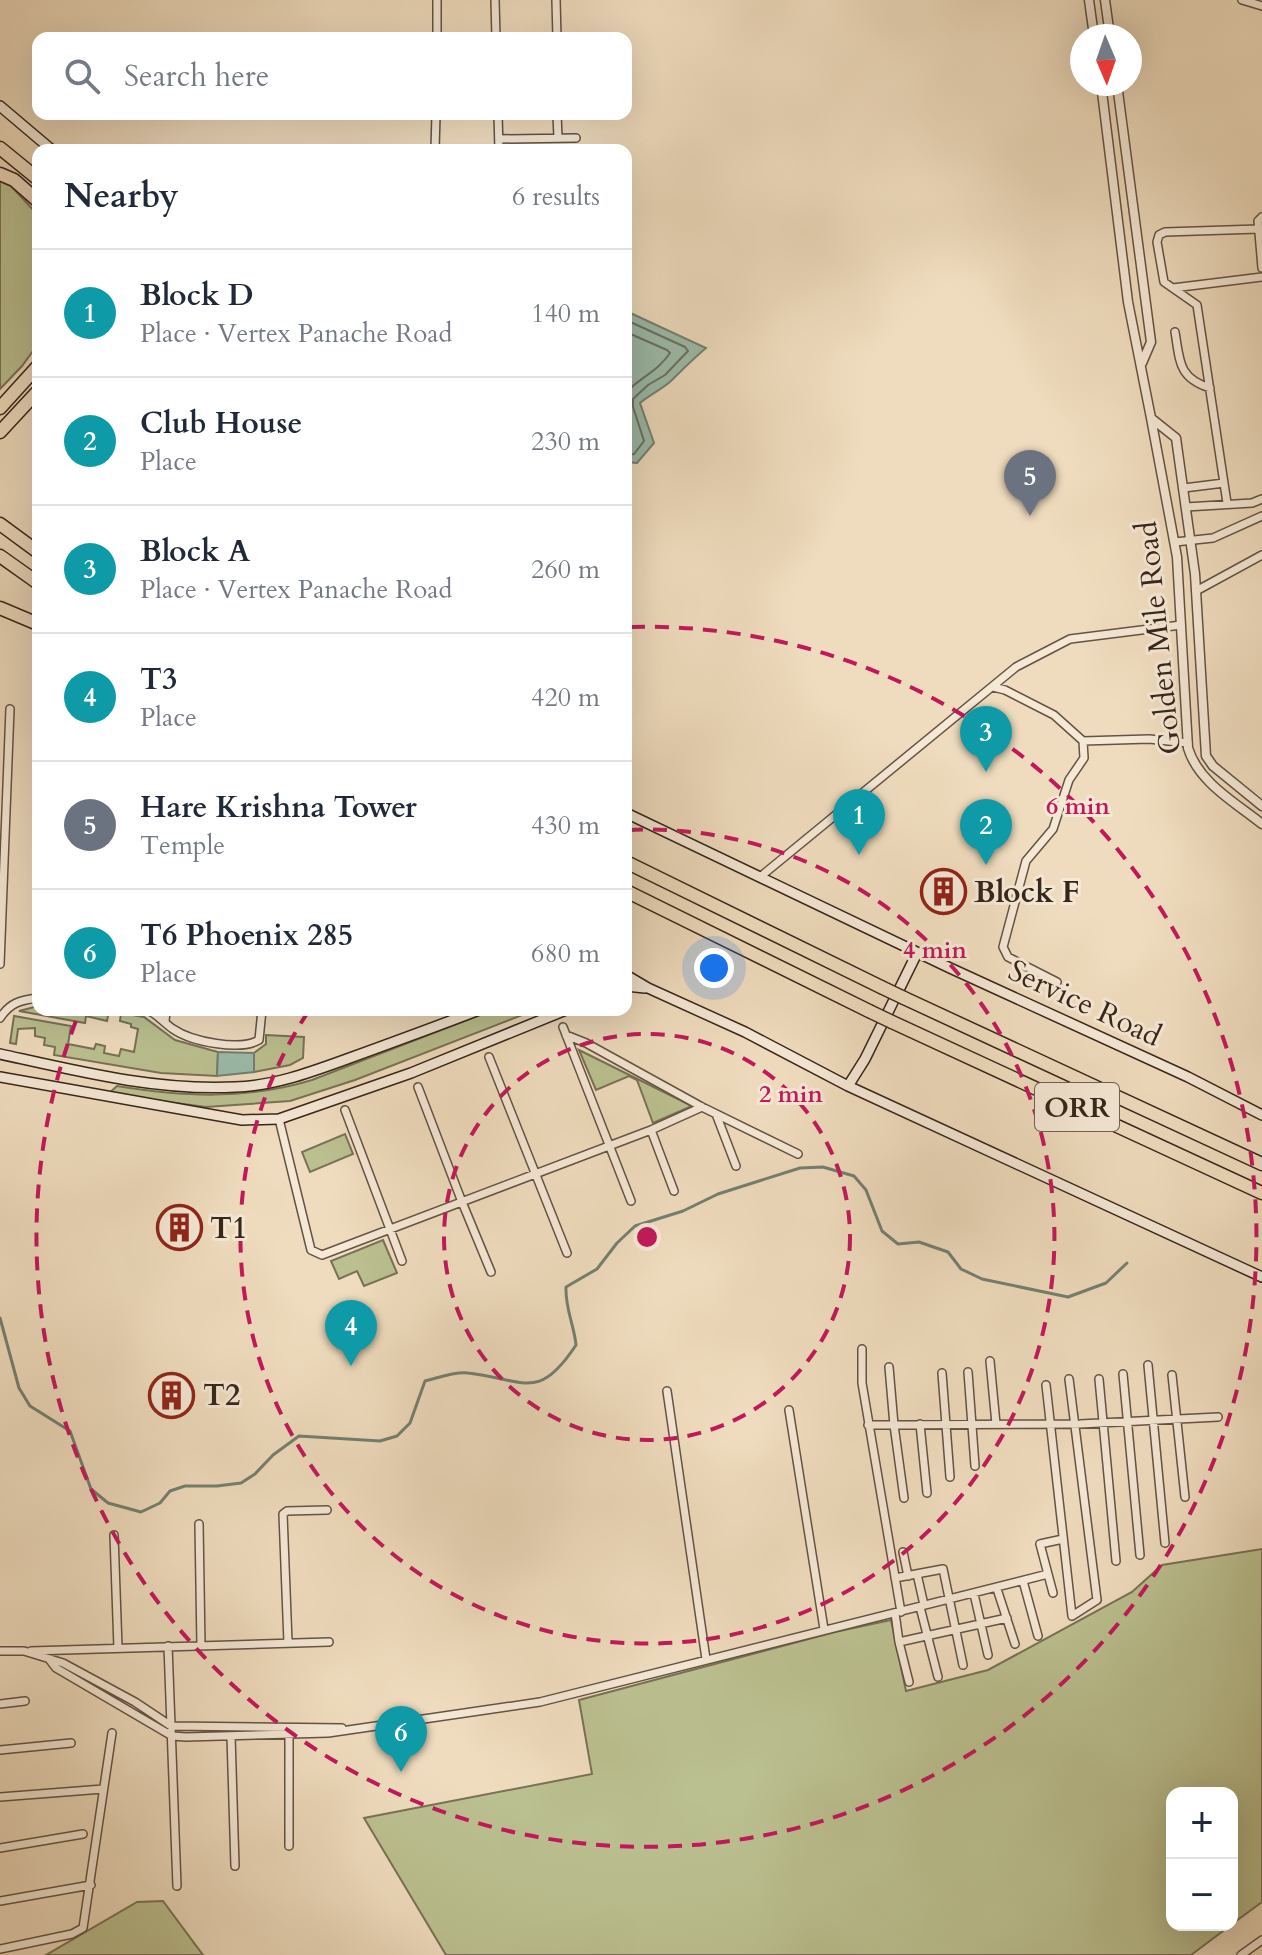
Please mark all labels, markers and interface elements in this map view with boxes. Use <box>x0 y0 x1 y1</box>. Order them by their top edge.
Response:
north arrow <box>1070 24 1142 96</box>
search box <box>32 32 632 120</box>
icon: search <box>60 54 104 98</box>
text: Search here <box>124 56 269 97</box>
text: Nearby <box>64 173 179 219</box>
text: 6 results <box>512 179 600 214</box>
text: Block D <box>140 275 254 316</box>
text: 1 <box>83 296 97 331</box>
text: 140 m <box>531 296 600 331</box>
text: Place · Vertex Panache Road <box>140 316 452 351</box>
text: Club House <box>140 403 302 444</box>
text: 2 <box>83 424 97 459</box>
text: 230 m <box>531 424 600 459</box>
text: Place <box>140 444 197 479</box>
pin: 5 <box>1004 450 1056 516</box>
street label: Golden Mile Road <box>1126 519 1191 757</box>
text: Block A <box>140 531 250 572</box>
text: 3 <box>83 552 97 587</box>
text: 260 m <box>531 552 600 587</box>
text: Place · Vertex Panache Road <box>140 572 452 607</box>
text: T3 <box>140 659 177 700</box>
text: 4 <box>83 680 97 715</box>
text: 420 m <box>531 680 600 715</box>
text: Place <box>140 700 197 735</box>
pin: 3 <box>960 706 1012 772</box>
text: Hare Krishna Tower <box>140 787 417 828</box>
pin: 1 <box>833 789 885 855</box>
text: 6 min <box>1046 790 1111 823</box>
pin: 2 <box>960 799 1012 865</box>
text: 5 <box>83 808 97 843</box>
text: 430 m <box>531 808 600 843</box>
text: Temple <box>140 828 225 863</box>
building icon: Block F <box>919 868 967 916</box>
place label: Block F <box>974 872 1080 913</box>
text: T6 Phoenix 285 <box>140 915 353 956</box>
text: 4 min <box>903 934 968 967</box>
text: 6 <box>83 936 97 971</box>
text: 680 m <box>531 936 600 971</box>
your location <box>694 948 734 988</box>
street label: Service Road <box>1002 950 1168 1057</box>
text: Place <box>140 956 197 991</box>
text: 2 min <box>759 1078 824 1111</box>
road number: ORR <box>1035 1083 1119 1131</box>
building icon: T1 <box>155 1204 203 1252</box>
place label: T1 <box>210 1208 247 1249</box>
centre of rings <box>633 1223 661 1251</box>
pin: 4 <box>325 1300 377 1366</box>
building icon: T2 <box>148 1371 196 1419</box>
place label: T2 <box>203 1375 240 1416</box>
pin: 6 <box>375 1706 427 1772</box>
map controls <box>1166 1787 1238 1931</box>
button: + <box>1166 1787 1238 1859</box>
button: − <box>1166 1859 1238 1931</box>

